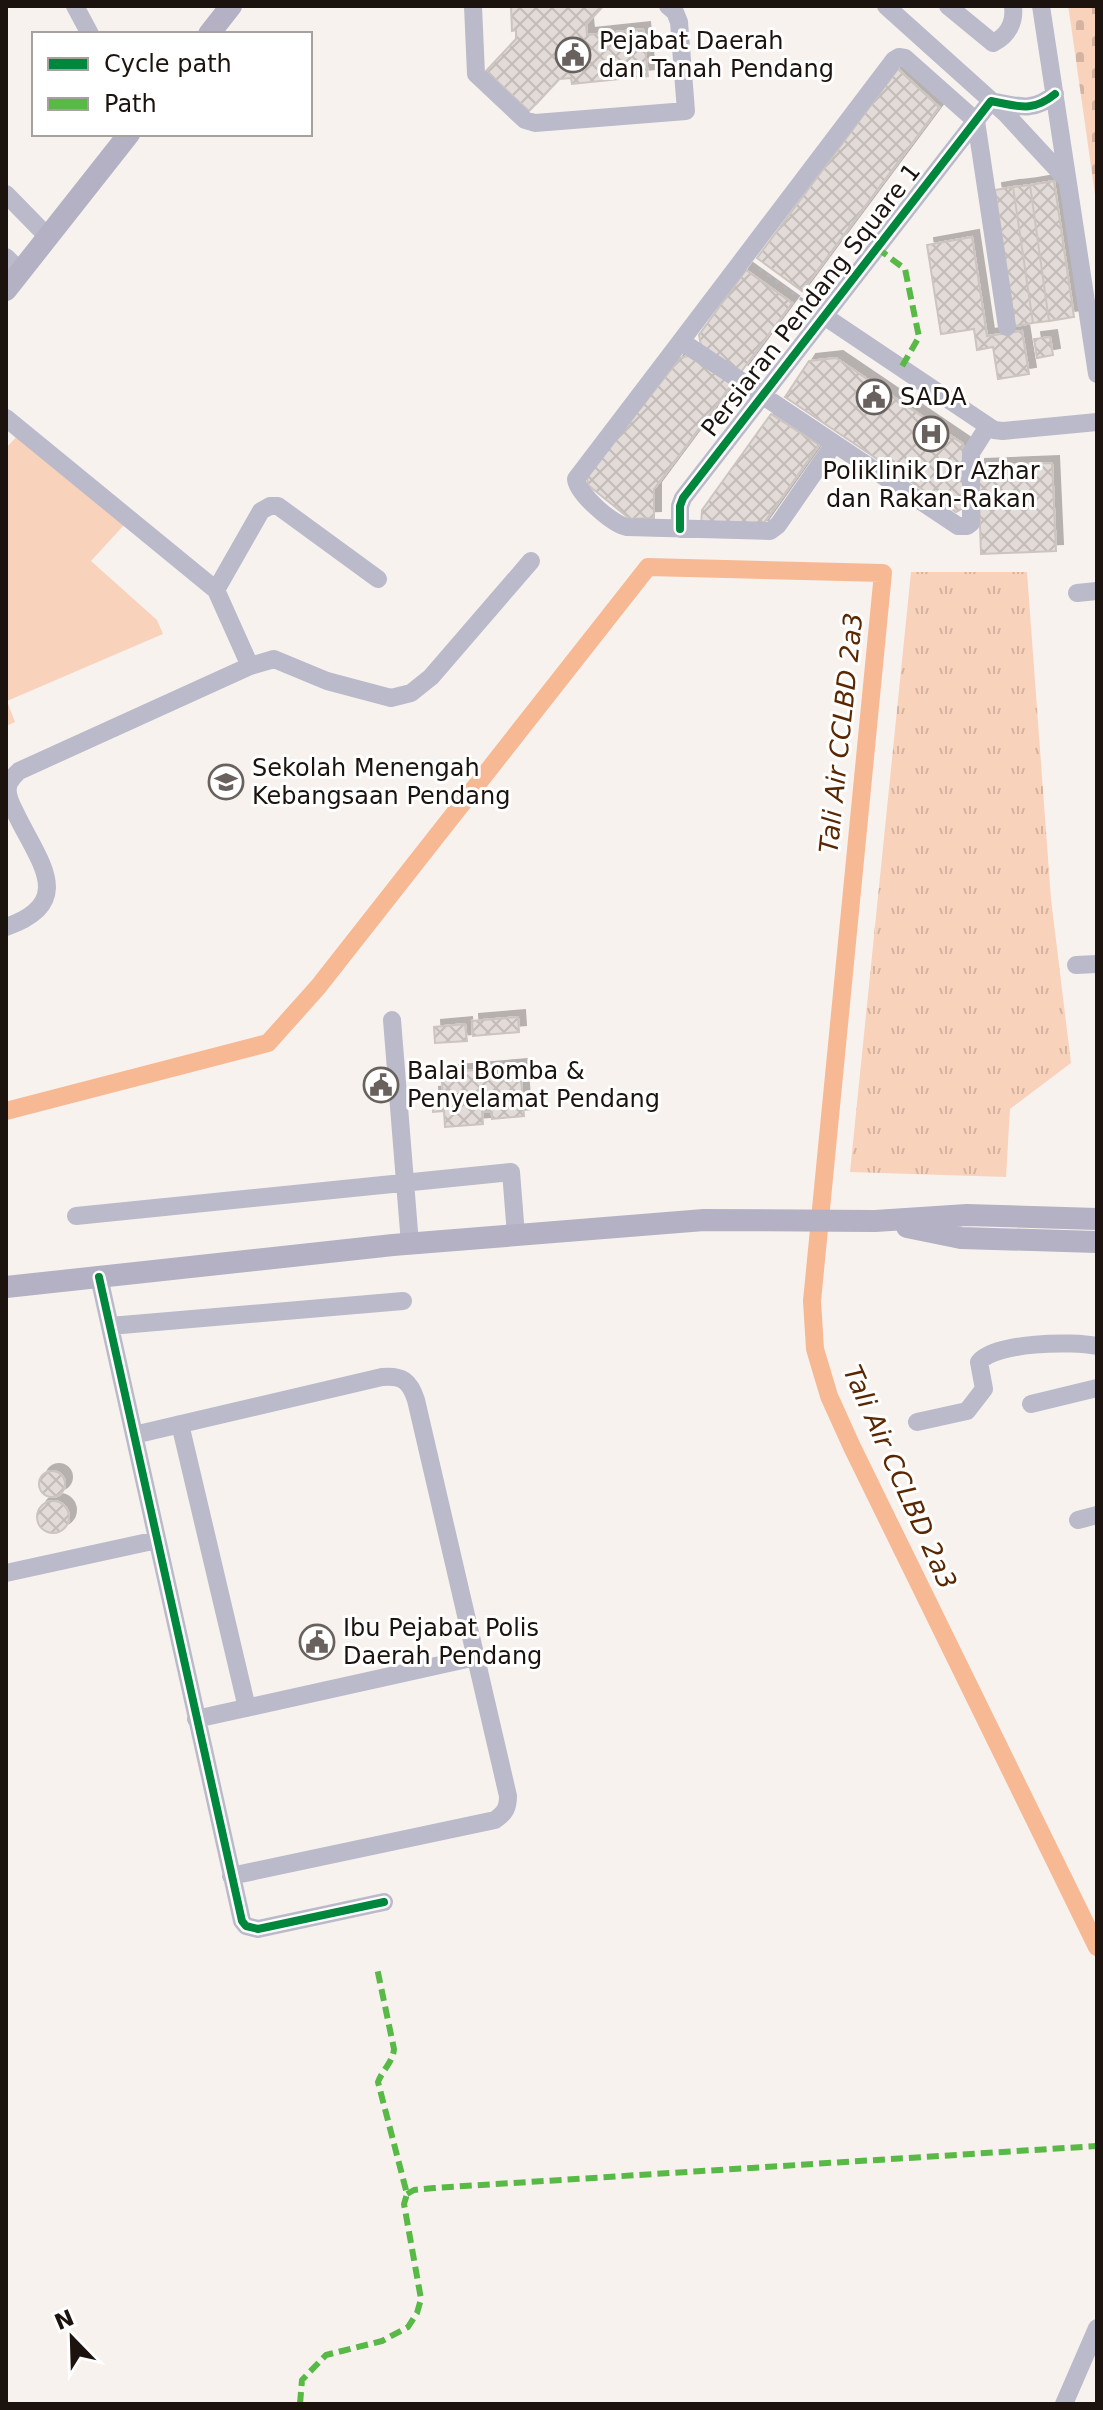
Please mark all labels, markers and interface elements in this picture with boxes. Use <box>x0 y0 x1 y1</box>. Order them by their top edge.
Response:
place label: Pejabat Daerah dan Tanah Pendang <box>599 27 834 83</box>
legend <box>32 32 312 136</box>
public building icon: Pejabat Daerah dan Tanah Pendang <box>554 36 592 74</box>
text: Cycle path <box>104 50 232 78</box>
text: Path <box>104 90 157 118</box>
street label: Persiaran Pendang Square 1 <box>696 158 926 442</box>
public building icon: SADA <box>855 378 893 416</box>
place label: SADA <box>900 383 967 411</box>
hospital icon: Poliklinik Dr Azhar dan Rakan-Rakan <box>912 415 950 453</box>
place label: Poliklinik Dr Azhar dan Rakan-Rakan <box>822 457 1040 513</box>
water label: Tali Air CCLBD 2a3 <box>813 611 869 855</box>
place label: Sekolah Menengah Kebangsaan Pendang <box>252 754 510 810</box>
school or university icon: Sekolah Menengah Kebangsaan Pendang <box>207 763 245 801</box>
place label: Balai Bomba & Penyelamat Pendang <box>407 1057 660 1113</box>
public building icon: Balai Bomba & Penyelamat Pendang <box>362 1066 400 1104</box>
water label: Tali Air CCLBD 2a3 <box>837 1360 963 1594</box>
place label: Ibu Pejabat Polis Daerah Pendang <box>343 1614 542 1670</box>
public building icon: Ibu Pejabat Polis Daerah Pendang <box>298 1623 336 1661</box>
north arrow <box>32 2298 112 2378</box>
text: N <box>51 2305 78 2335</box>

